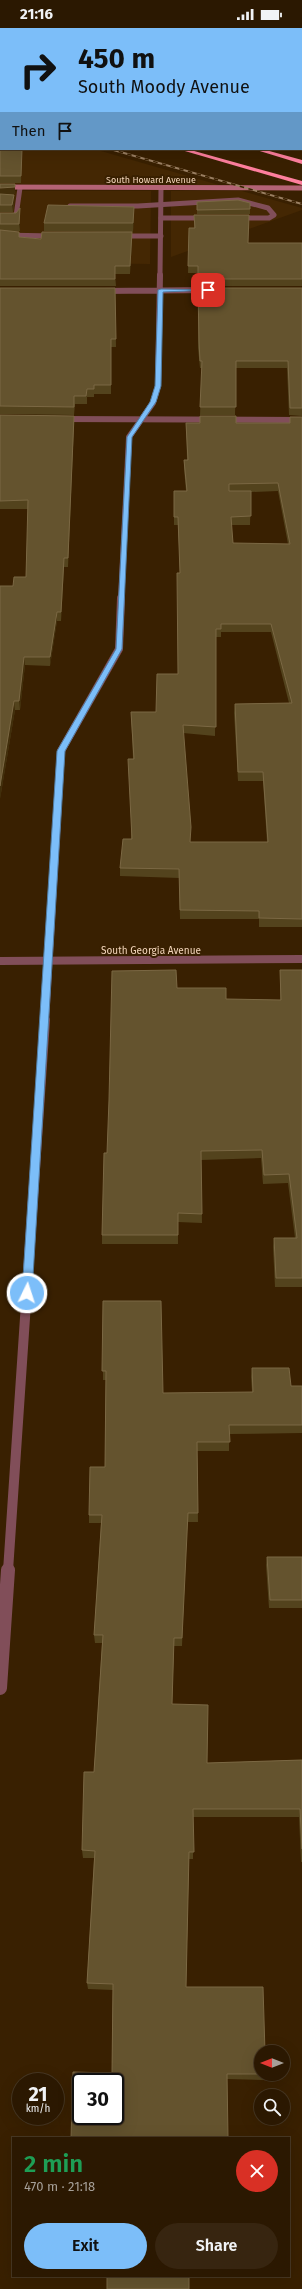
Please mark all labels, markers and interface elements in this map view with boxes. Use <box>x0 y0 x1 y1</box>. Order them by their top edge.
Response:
text: 21:16 <box>20 5 53 23</box>
text: 450 m <box>78 42 155 75</box>
icon: right <box>12 44 64 96</box>
text: South Moody Avenue <box>78 76 250 98</box>
icon: arrive <box>54 120 76 142</box>
text: Then <box>12 122 46 140</box>
street label: South Howard Avenue <box>106 175 196 185</box>
pin <box>191 273 225 307</box>
icon: arrive <box>197 279 219 301</box>
street label: South Georgia Avenue <box>101 945 201 957</box>
position arrow <box>6 1272 48 1314</box>
north arrow <box>254 2045 290 2081</box>
map controls <box>254 2045 290 2125</box>
speed limit sign: 30 <box>72 2073 124 2125</box>
text: 21 <box>28 2082 48 2106</box>
button: search <box>254 2089 290 2125</box>
text: km/h <box>26 2103 50 2115</box>
text: 2 min <box>24 2150 83 2178</box>
button: close <box>236 2150 278 2192</box>
text: 470 m · 21:18 <box>24 2179 95 2194</box>
button: Exit <box>24 2223 147 2269</box>
button: Share <box>155 2223 278 2269</box>

